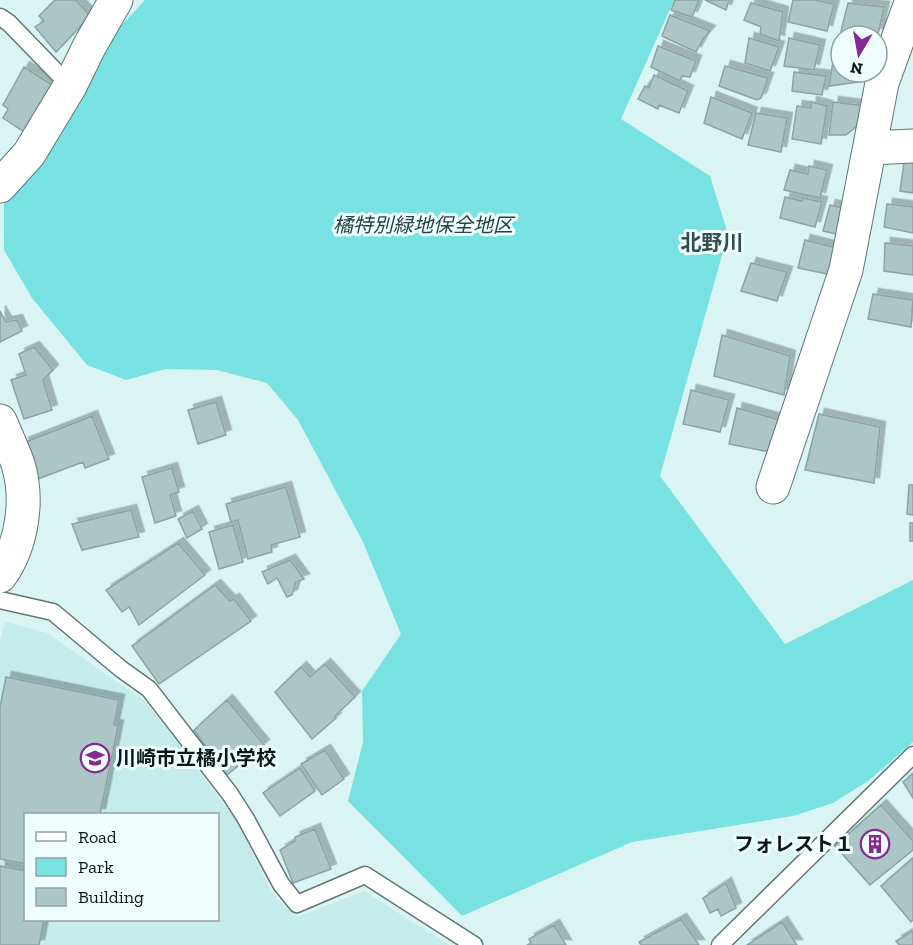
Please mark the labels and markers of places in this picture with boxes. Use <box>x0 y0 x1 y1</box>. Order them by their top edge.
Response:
school or university icon: 川崎市立橘小学校 <box>79 742 111 774</box>
place label: 川崎市立橘小学校 <box>116 746 276 770</box>
building icon: フォレスト１ <box>859 828 891 860</box>
place label: フォレスト１ <box>734 832 854 856</box>

